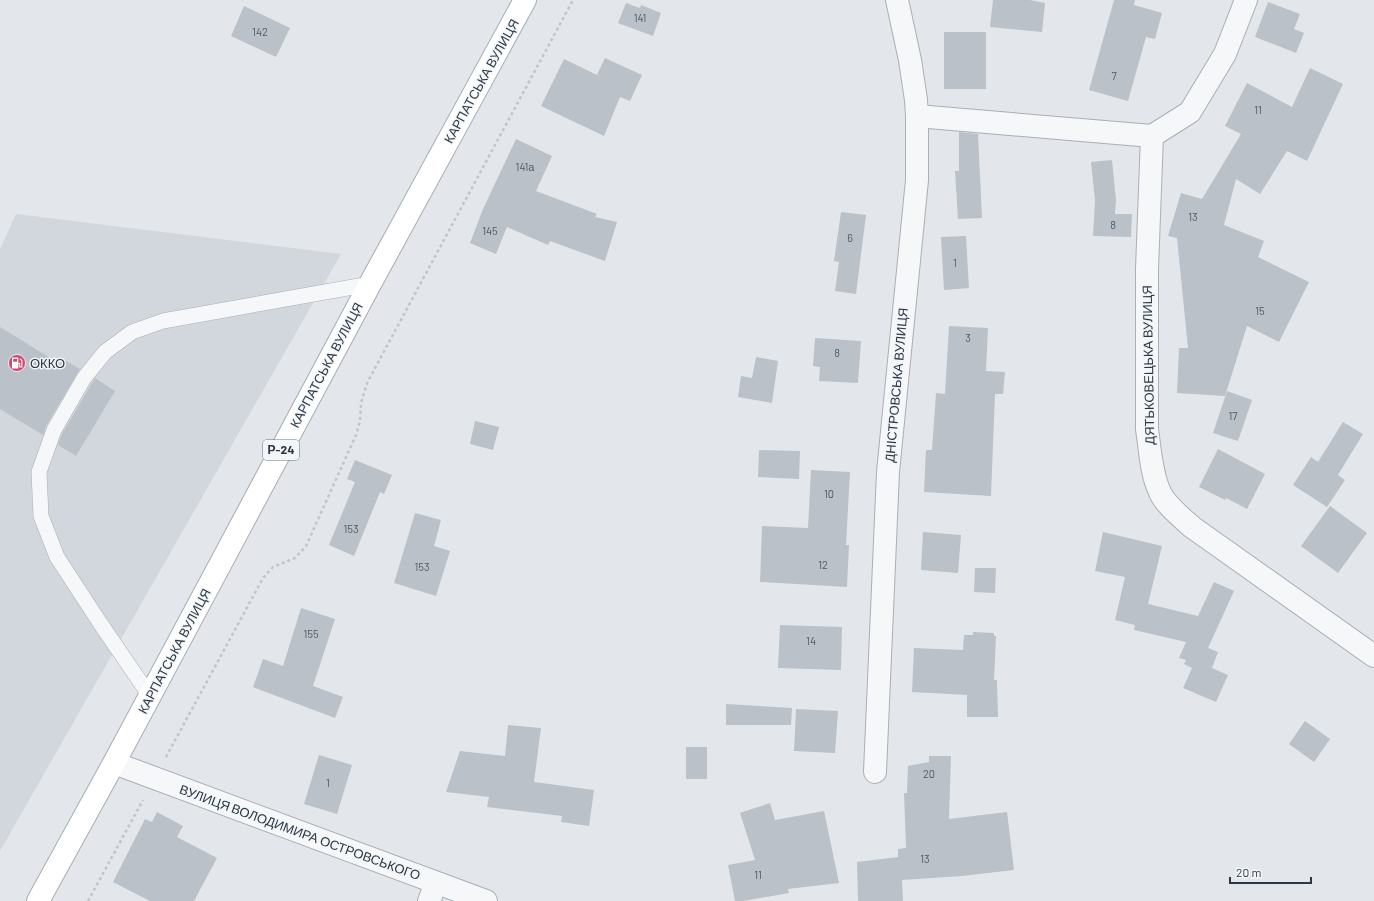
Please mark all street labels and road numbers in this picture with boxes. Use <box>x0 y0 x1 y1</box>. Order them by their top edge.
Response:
street label: КАРПАТСЬКА ВУЛИЦЯ <box>440 16 522 146</box>
street label: ДЯТЬКОВЕЦЬКА ВУЛИЦЯ <box>1139 285 1157 445</box>
street label: КАРПАТСЬКА ВУЛИЦЯ <box>286 300 366 430</box>
street label: ДНІСТРОВСЬКА ВУЛИЦЯ <box>881 307 911 463</box>
road number: Р-24 <box>263 440 299 460</box>
street label: КАРПАТСЬКА ВУЛИЦЯ <box>134 586 214 716</box>
street label: ВУЛИЦЯ ВОЛОДИМИРА ОСТРОВСЬКОГО <box>177 781 423 883</box>

